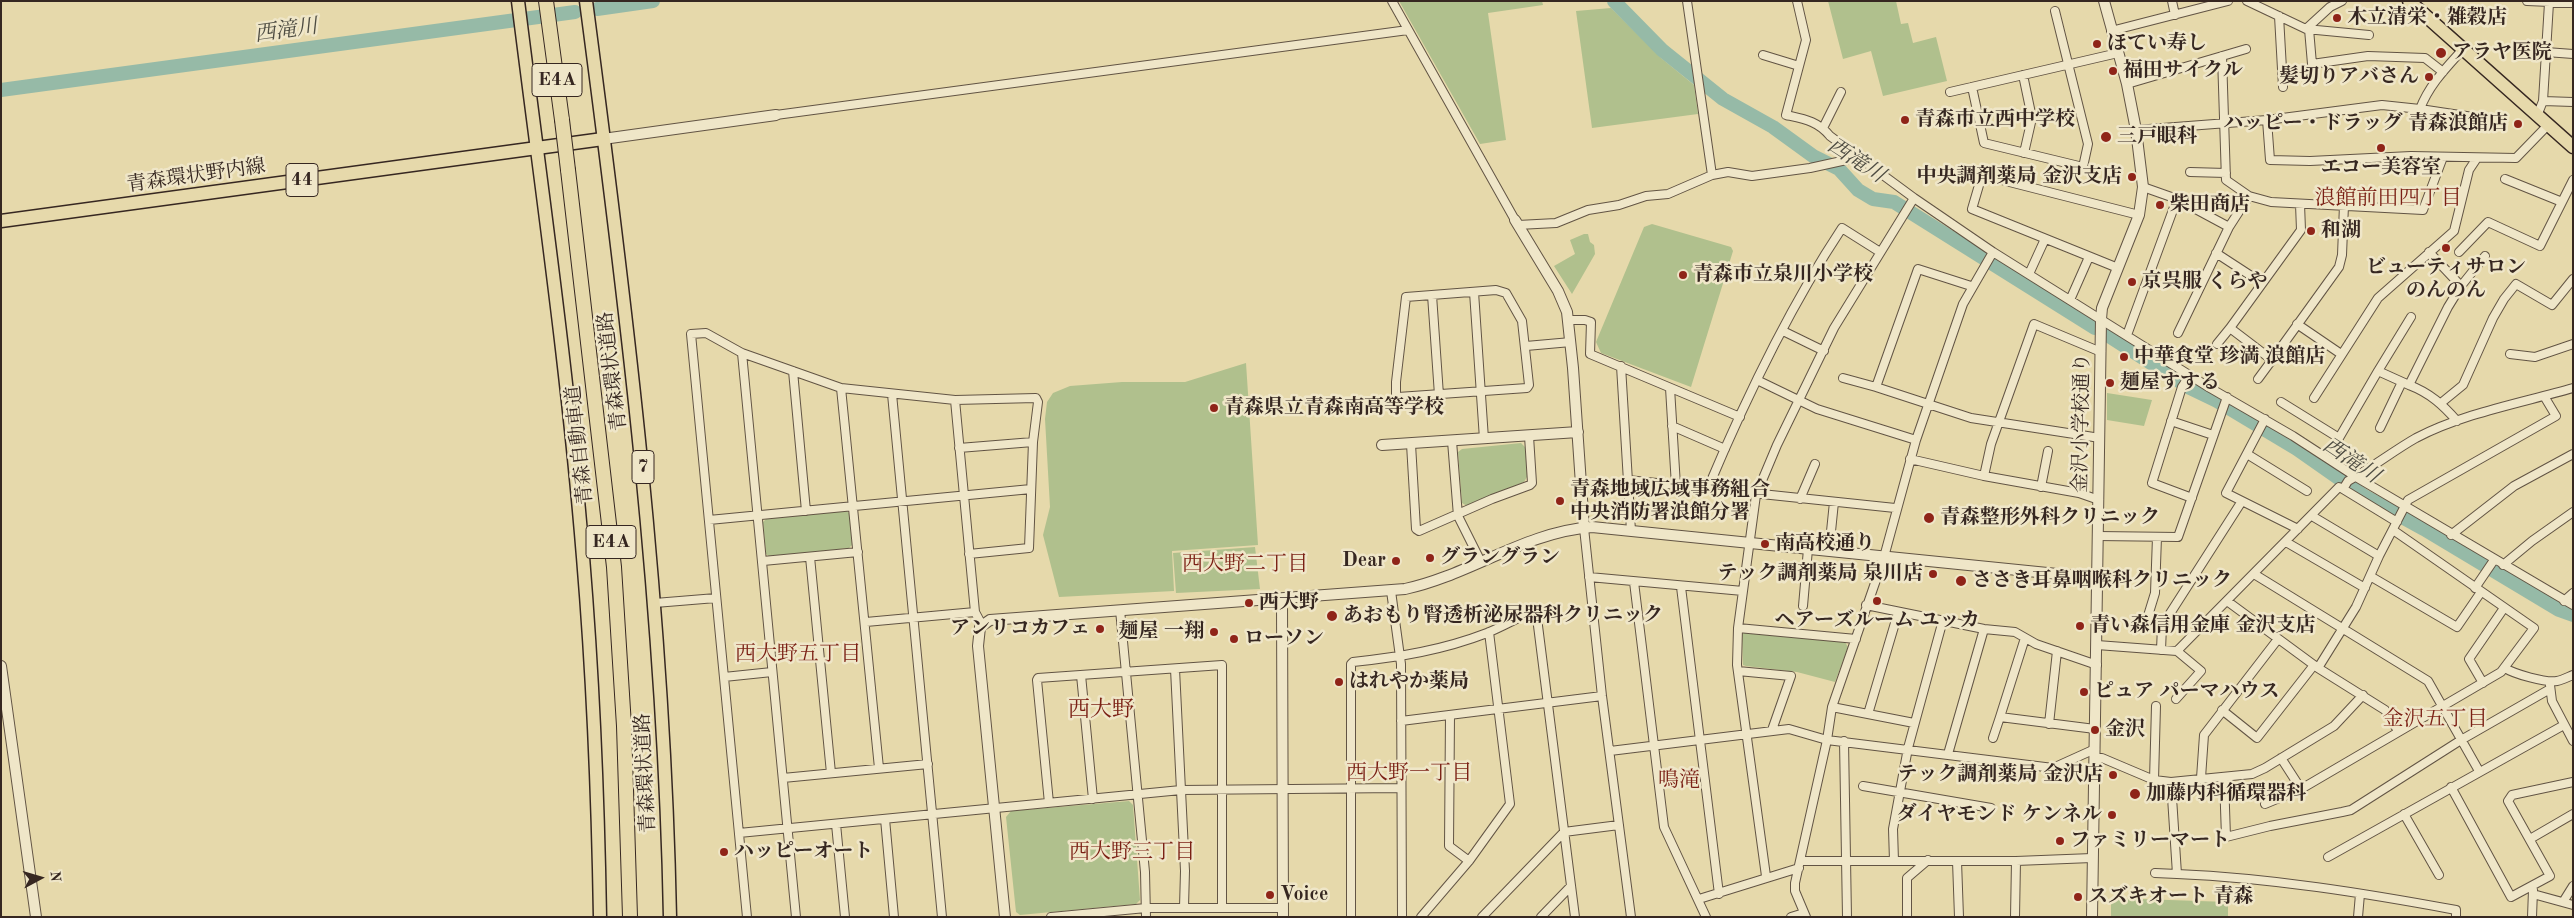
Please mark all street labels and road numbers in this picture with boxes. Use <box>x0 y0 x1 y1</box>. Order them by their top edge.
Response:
road number: E4A <box>532 64 582 96</box>
street label: 青森環状野内線 <box>125 154 267 198</box>
road number: 44 <box>286 164 318 196</box>
street label: 青森環状道路 <box>594 310 632 432</box>
street label: 金沢小学校通り <box>2069 353 2095 493</box>
street label: 青森自動車道 <box>562 384 598 506</box>
road number: 7 <box>632 451 654 484</box>
road number: E4A <box>586 526 636 558</box>
street label: 青森環状道路 <box>631 712 661 834</box>

